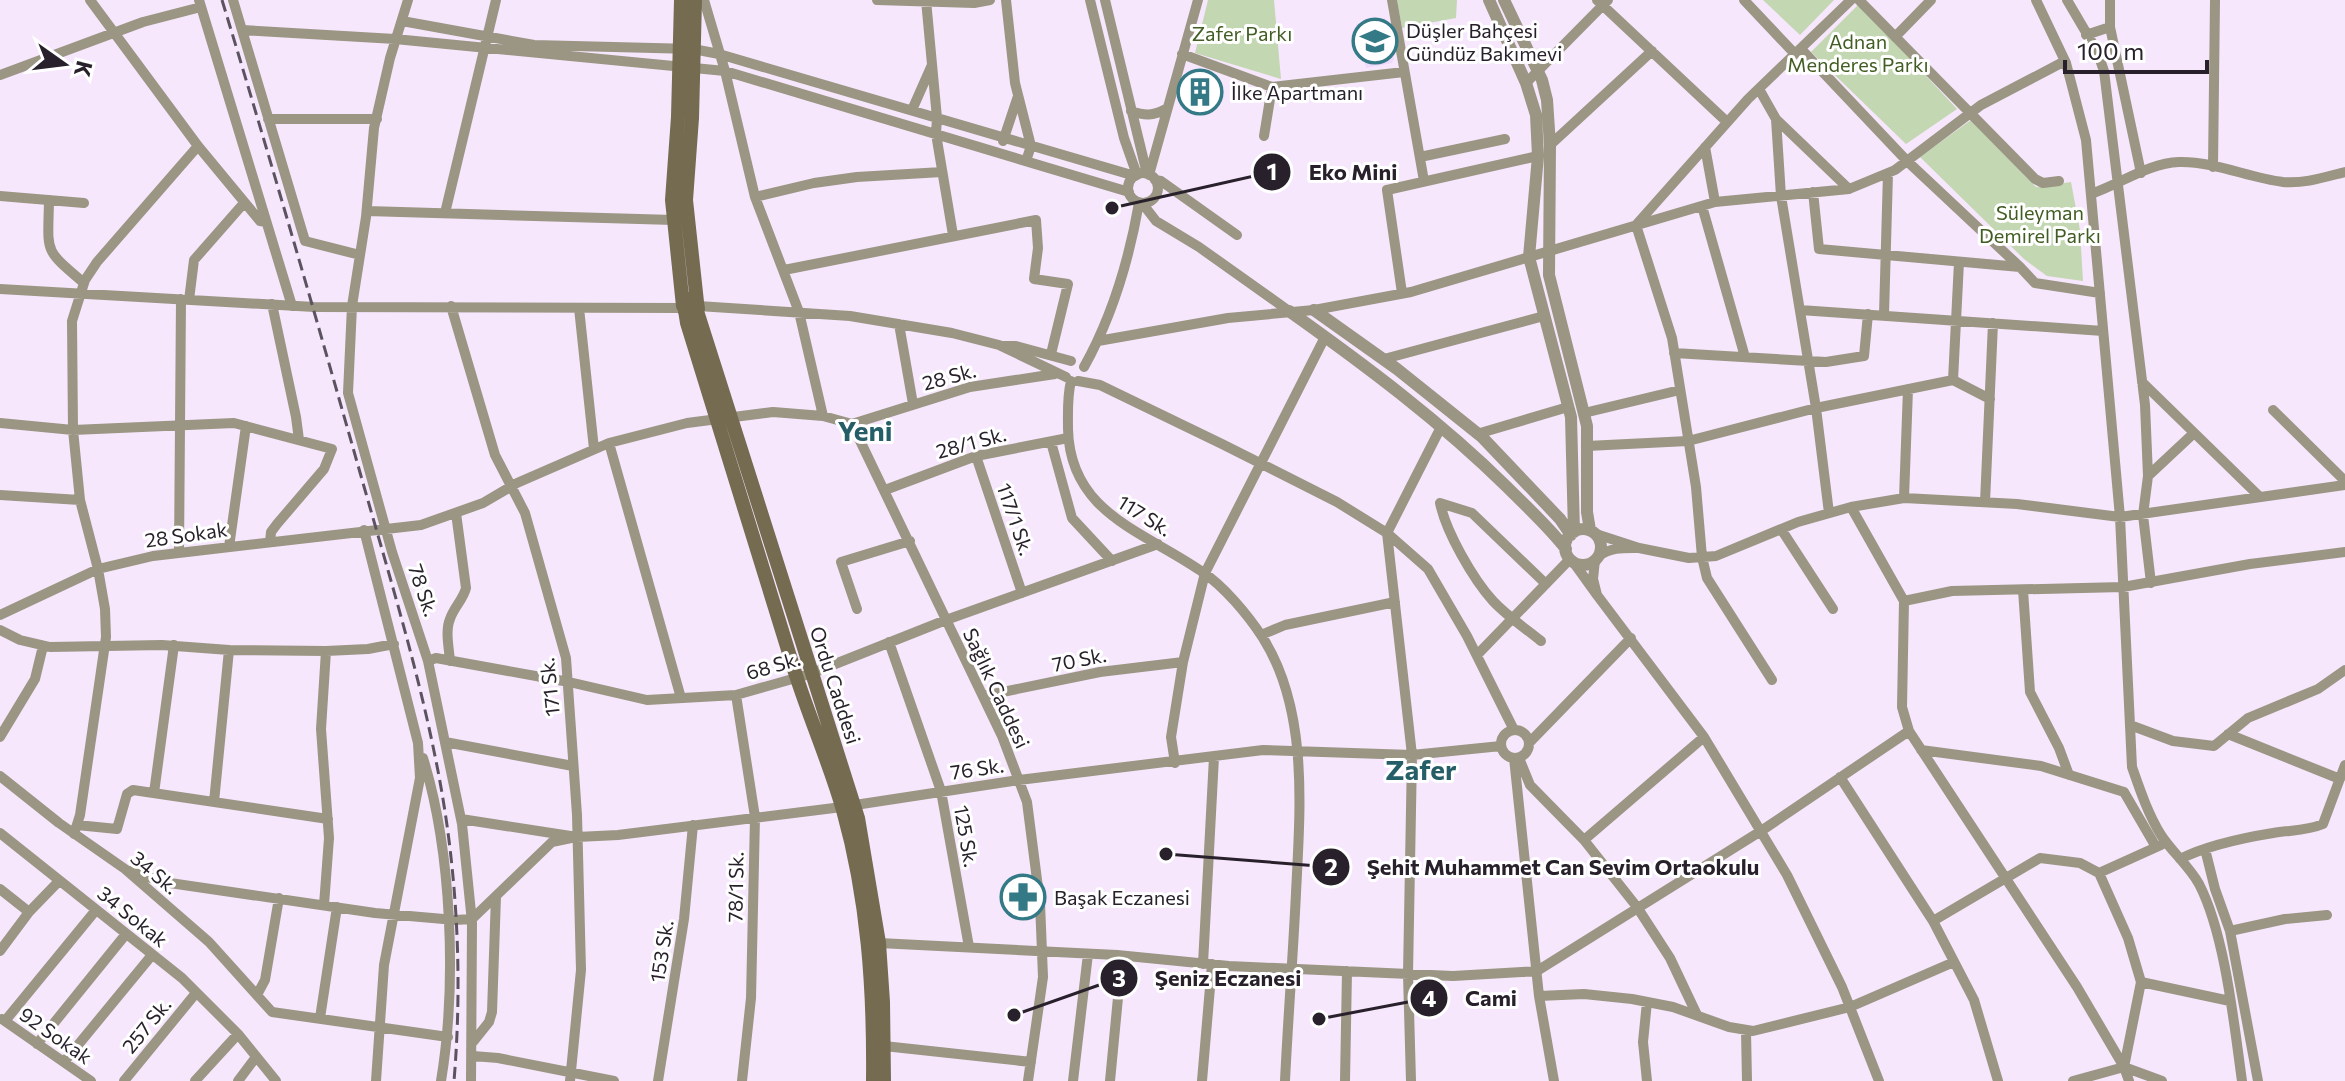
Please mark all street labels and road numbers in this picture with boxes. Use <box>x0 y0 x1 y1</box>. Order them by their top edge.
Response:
street label: 28 Sk. <box>920 357 978 395</box>
street label: 28/1 Sk. <box>933 421 1009 463</box>
street label: 117/1 Sk. <box>992 480 1040 558</box>
street label: 117 Sk. <box>1114 489 1176 541</box>
street label: 28 Sokak <box>143 516 229 552</box>
street label: 78 Sk. <box>404 561 444 619</box>
street label: Ordu Caddesi <box>806 623 866 747</box>
street label: Sağlık Caddesi <box>959 624 1035 752</box>
street label: 70 Sk. <box>1050 642 1108 676</box>
street label: 68 Sk. <box>743 646 803 684</box>
street label: 171 Sk. <box>534 657 564 717</box>
street label: 76 Sk. <box>949 752 1005 784</box>
street label: 125 Sk. <box>950 803 984 869</box>
street label: 34 Sk. <box>126 845 184 899</box>
street label: 78/1 Sk. <box>722 851 748 923</box>
street label: 34 Sokak <box>93 881 173 952</box>
street label: 153 Sk. <box>644 918 678 984</box>
street label: 257 Sk. <box>116 992 176 1058</box>
street label: 92 Sokak <box>15 1001 97 1069</box>

